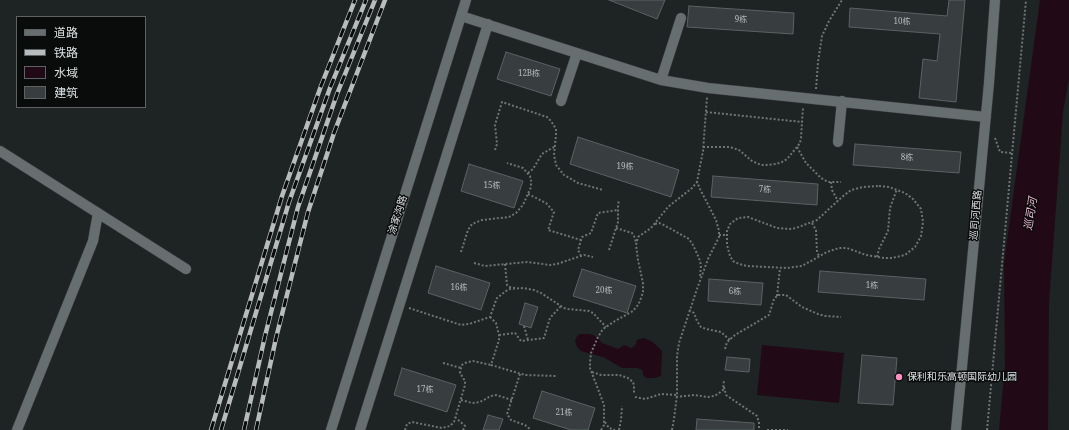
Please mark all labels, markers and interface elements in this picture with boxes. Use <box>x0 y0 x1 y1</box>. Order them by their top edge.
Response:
house number: 9栋 <box>735 15 747 25</box>
legend <box>16 16 146 108</box>
house number: 10栋 <box>894 17 910 27</box>
text: 道路 <box>54 24 78 41</box>
text: 铁路 <box>54 44 78 61</box>
text: 水域 <box>54 64 78 81</box>
house number: 12B栋 <box>518 69 540 79</box>
text: 建筑 <box>54 84 78 101</box>
house number: 8栋 <box>901 153 913 163</box>
house number: 19栋 <box>617 162 633 172</box>
house number: 15栋 <box>484 181 500 191</box>
house number: 7栋 <box>759 185 771 195</box>
street label: 巡司河西路 <box>968 190 984 240</box>
street label: 涂家沟路 <box>386 194 410 236</box>
water label: 巡司河 <box>1022 197 1040 231</box>
house number: 1栋 <box>866 281 878 291</box>
house number: 16栋 <box>451 283 467 293</box>
house number: 20栋 <box>596 286 612 296</box>
house number: 6栋 <box>729 287 741 297</box>
place label: 保利和乐高顿国际幼儿园 <box>907 371 1017 383</box>
marker: 保利和乐高顿国际幼儿园 <box>894 372 904 382</box>
house number: 17栋 <box>417 385 433 395</box>
house number: 21栋 <box>556 408 572 418</box>

